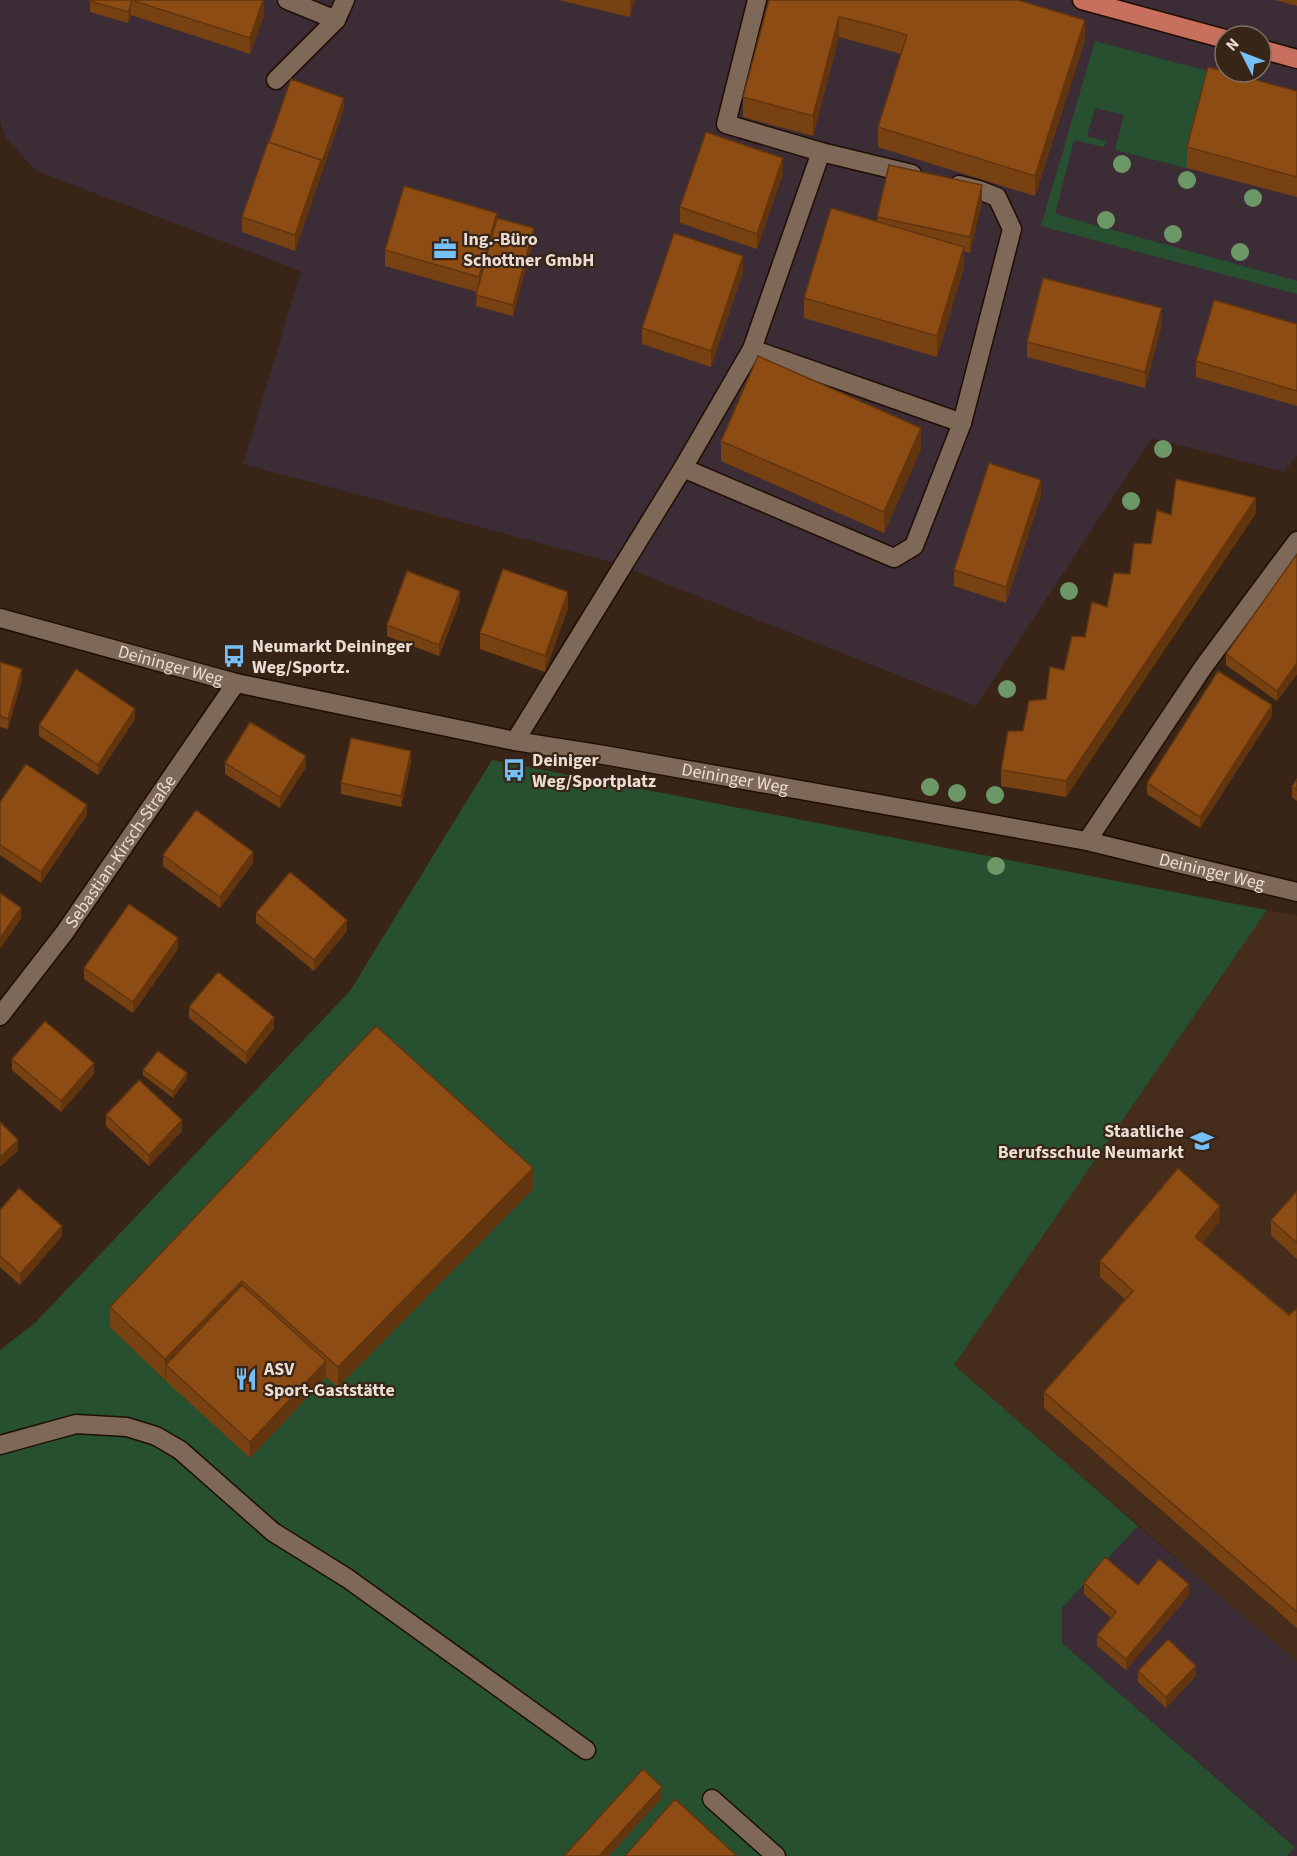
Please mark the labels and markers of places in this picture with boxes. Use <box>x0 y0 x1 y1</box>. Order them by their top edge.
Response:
place label: Ing.-Büro Schottner GmbH <box>463 227 594 273</box>
office icon: Ing.-Büro Schottner GmbH <box>432 236 458 262</box>
place label: Neumarkt Deininger Weg/Sportz. <box>252 634 413 680</box>
bus stop icon: Neumarkt Deininger Weg/Sportz. <box>221 643 247 669</box>
place label: Deiniger Weg/Sportplatz <box>532 748 656 794</box>
bus stop icon: Deiniger Weg/Sportplatz <box>501 757 527 783</box>
place label: Staatliche Berufsschule Neumarkt <box>998 1119 1184 1165</box>
school or university icon: Staatliche Berufsschule Neumarkt <box>1189 1128 1215 1154</box>
place label: ASV Sport-Gaststätte <box>263 1357 395 1403</box>
restaurant icon: ASV Sport-Gaststätte <box>233 1366 259 1392</box>

